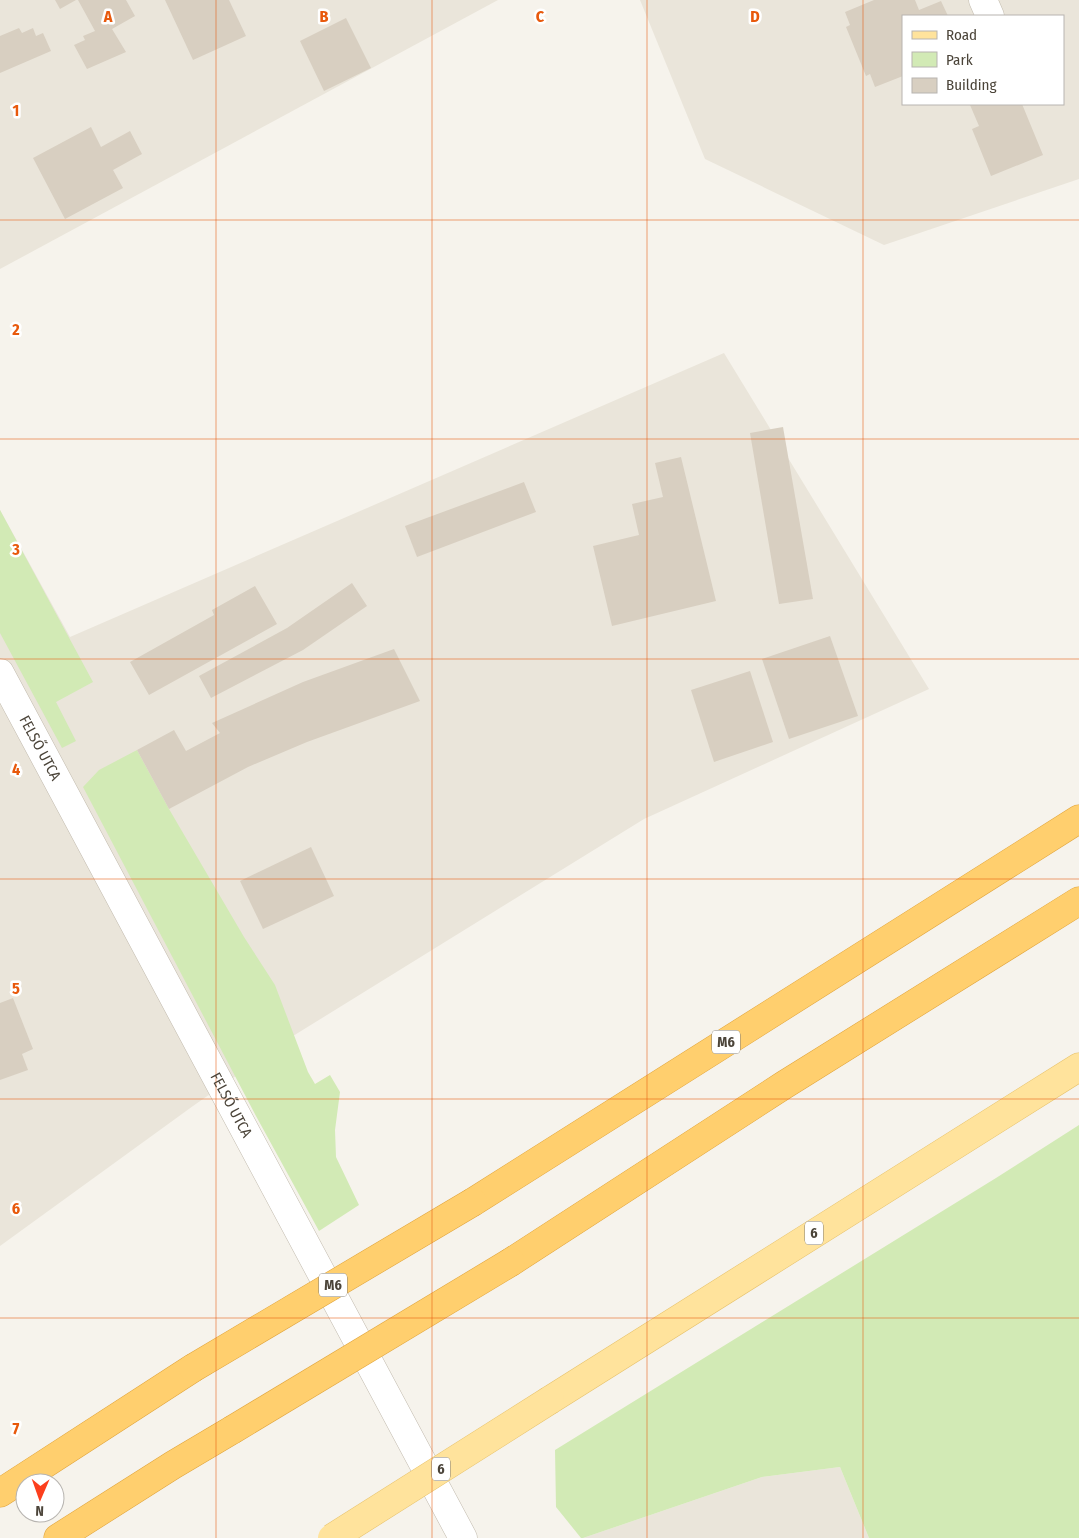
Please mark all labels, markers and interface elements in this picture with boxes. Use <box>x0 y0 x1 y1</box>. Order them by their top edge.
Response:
text: A <box>103 7 113 26</box>
text: B <box>320 7 329 26</box>
text: C <box>536 7 545 26</box>
text: D <box>750 7 760 26</box>
legend <box>902 15 1064 105</box>
text: Road <box>946 26 977 44</box>
text: Park <box>946 51 973 69</box>
text: Building <box>946 76 997 94</box>
text: 1 <box>13 101 19 120</box>
text: 2 <box>11 320 20 339</box>
text: 3 <box>11 540 20 559</box>
street label: FELSŐ UTCA <box>15 712 65 784</box>
text: 4 <box>12 760 20 779</box>
text: 5 <box>12 979 20 998</box>
road number: M6 <box>712 1030 740 1054</box>
street label: FELSŐ UTCA <box>206 1069 256 1141</box>
text: 6 <box>12 1199 20 1218</box>
road number: 6 <box>805 1222 823 1244</box>
road number: M6 <box>319 1274 347 1296</box>
text: 7 <box>13 1419 20 1438</box>
road number: 6 <box>432 1458 450 1480</box>
north arrow <box>15 1473 65 1523</box>
text: N <box>35 1502 44 1519</box>

